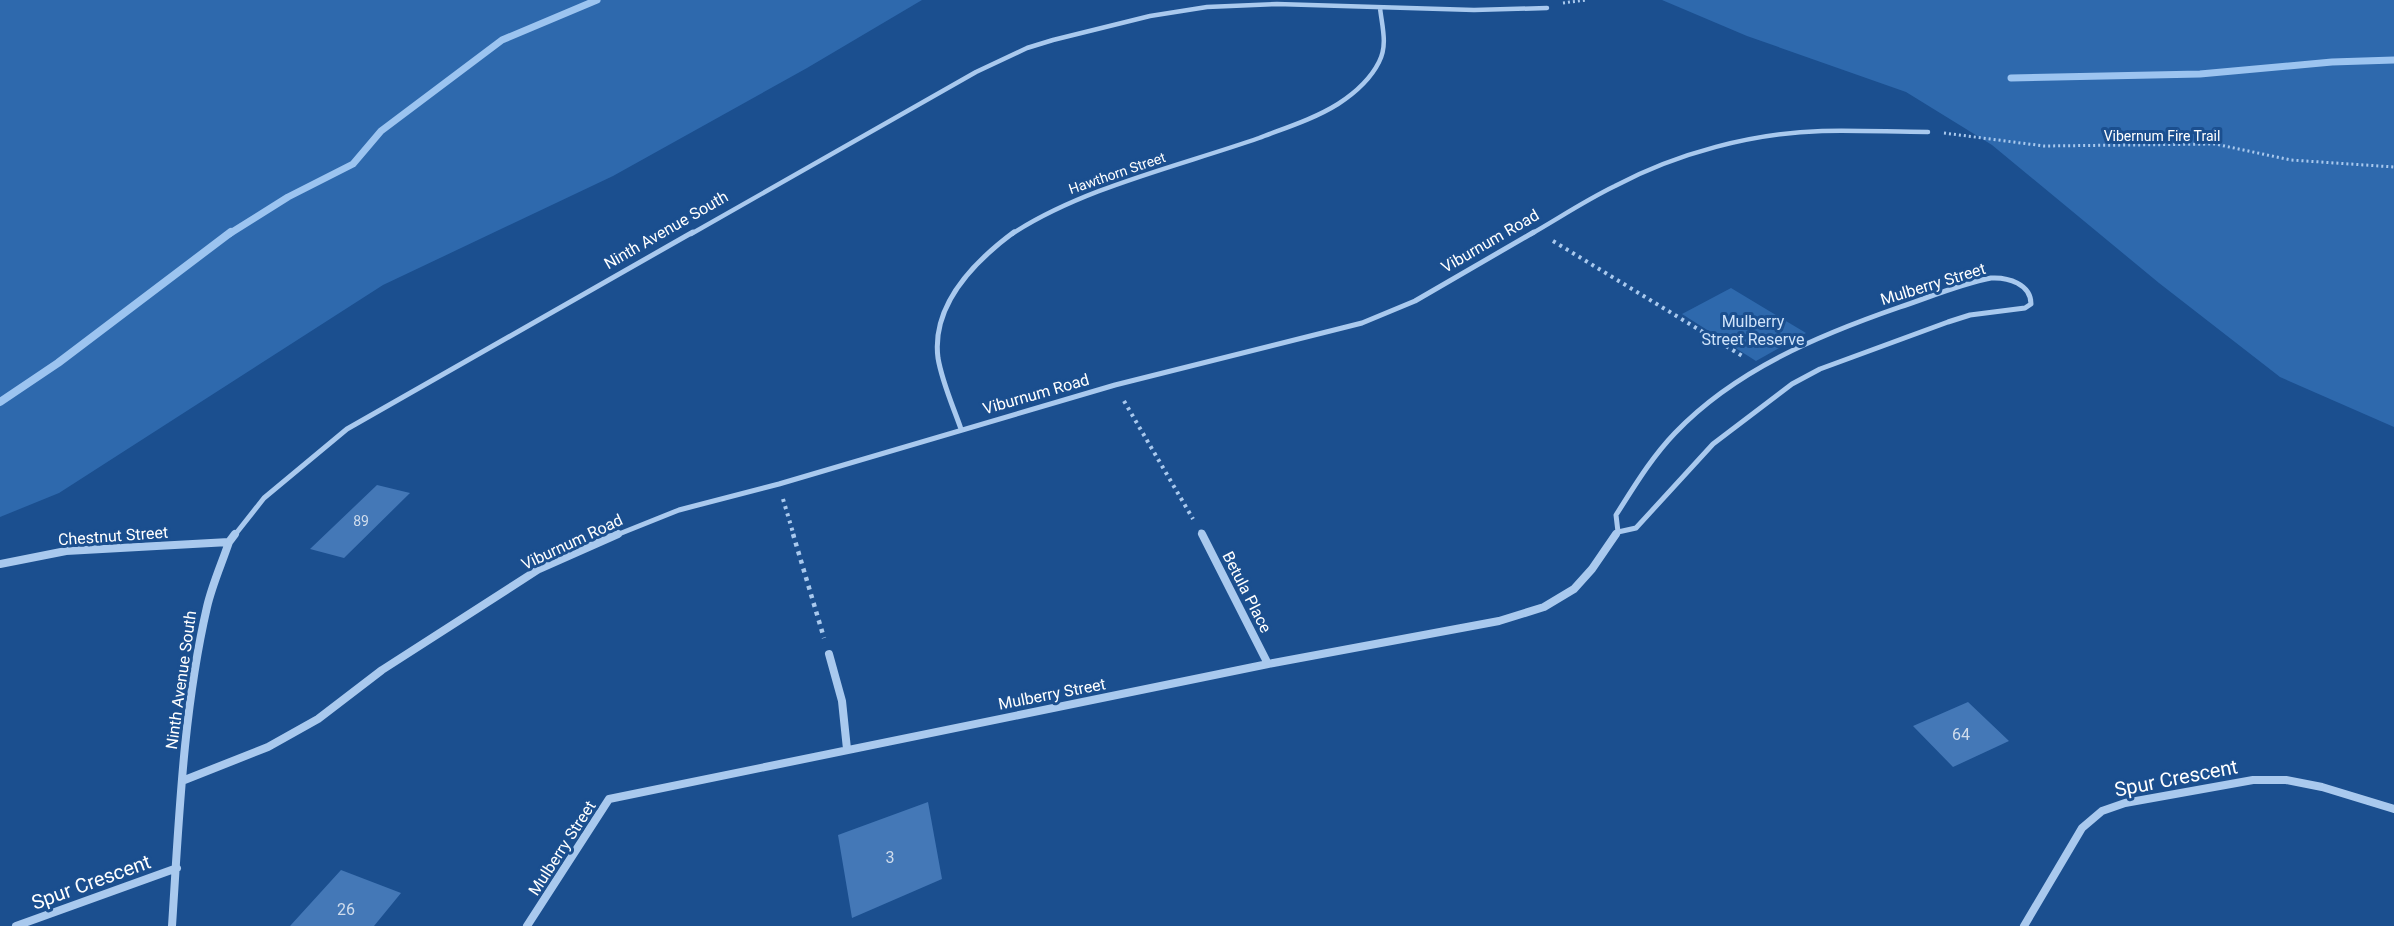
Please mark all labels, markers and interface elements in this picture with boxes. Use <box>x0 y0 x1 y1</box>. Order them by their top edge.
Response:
street label: Vibernum Fire Trail <box>2104 128 2220 144</box>
street label: Hawthorn Street <box>1067 149 1168 197</box>
street label: Ninth Avenue South <box>601 187 731 273</box>
street label: Viburnum Road <box>1438 205 1542 277</box>
street label: Mulberry Street <box>1878 259 1988 309</box>
park label: Mulberry Street Reserve <box>1702 312 1804 349</box>
street label: Viburnum Road <box>981 370 1091 418</box>
street label: Viburnum Road <box>518 510 626 574</box>
house number: 89 <box>353 513 369 529</box>
street label: Chestnut Street <box>57 523 169 549</box>
street label: Betula Place <box>1218 548 1276 636</box>
street label: Ninth Avenue South <box>162 609 200 751</box>
street label: Mulberry Street <box>997 674 1107 714</box>
house number: 64 <box>1952 725 1970 744</box>
street label: Spur Crescent <box>2112 754 2240 802</box>
street label: Mulberry Street <box>524 797 600 899</box>
house number: 3 <box>886 848 895 867</box>
street label: Spur Crescent <box>28 849 154 915</box>
house number: 26 <box>337 900 355 919</box>

